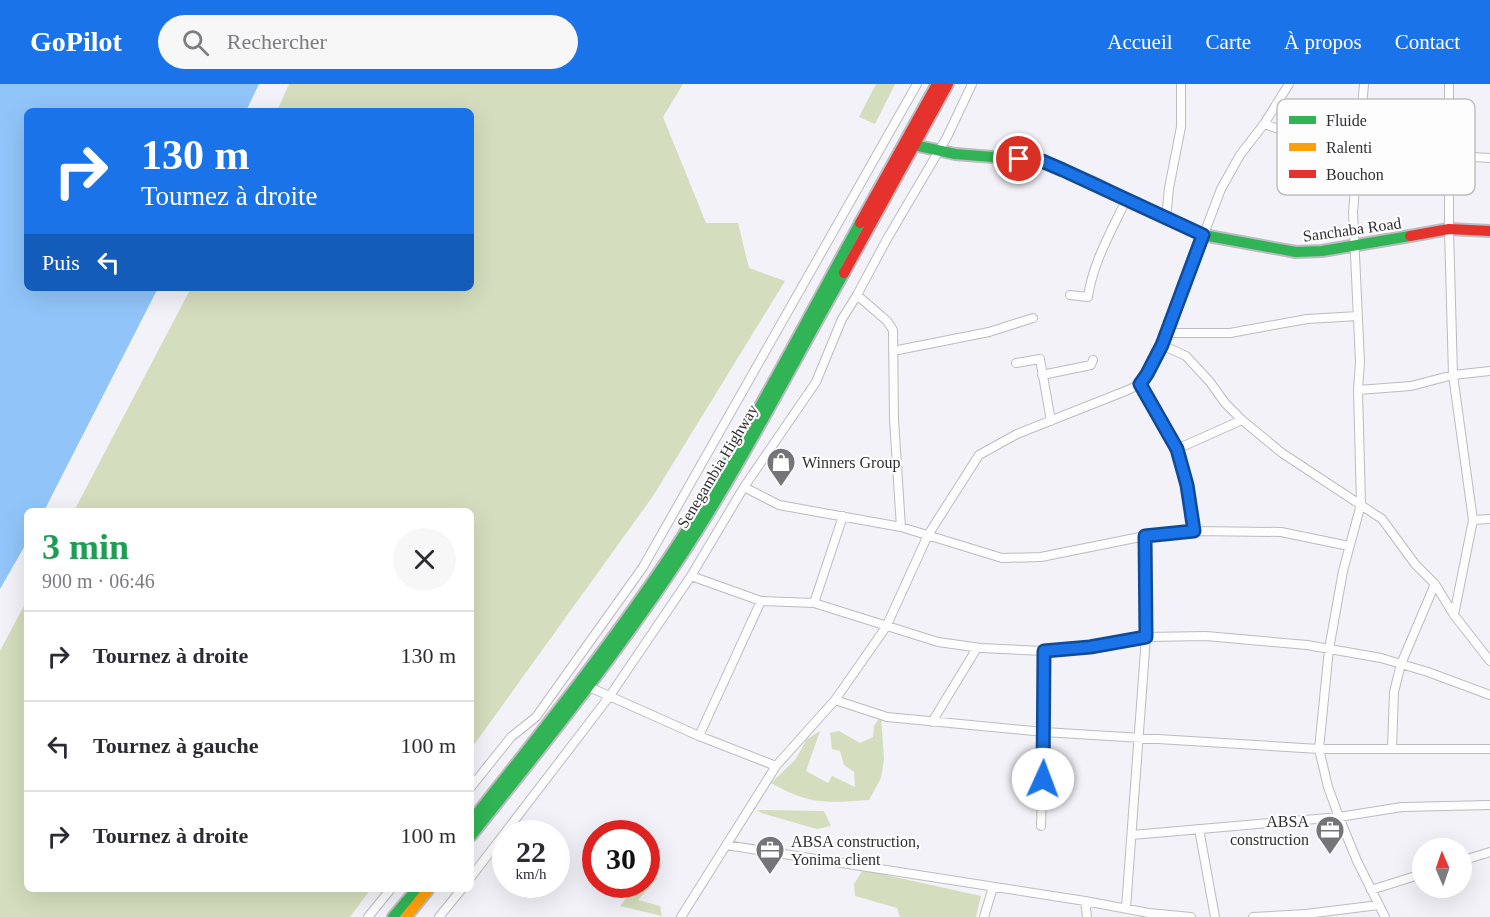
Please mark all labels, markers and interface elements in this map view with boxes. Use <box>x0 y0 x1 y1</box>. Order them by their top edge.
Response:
search box <box>158 15 578 69</box>
text: GoPilot <box>30 26 122 57</box>
icon: search <box>179 26 212 59</box>
text: Rechercher <box>227 29 327 54</box>
text: Accueil <box>1107 30 1173 54</box>
text: Carte <box>1206 30 1251 54</box>
text: À propos <box>1284 30 1362 54</box>
text: Contact <box>1395 30 1460 54</box>
legend <box>1277 99 1475 195</box>
text: Fluide <box>1326 112 1367 129</box>
icon: right <box>42 132 120 210</box>
text: 130 m <box>141 132 250 178</box>
pin <box>993 133 1044 184</box>
text: Ralenti <box>1326 139 1373 156</box>
icon: arrive <box>1002 142 1035 175</box>
text: Bouchon <box>1326 166 1384 183</box>
text: Tournez à droite <box>141 181 318 211</box>
street label: Sanchaba Road <box>1302 214 1402 245</box>
icon: left <box>92 246 125 279</box>
text: Puis <box>42 250 80 275</box>
street label: Senegambia Highway <box>674 402 762 532</box>
shop icon: Winners Group <box>765 446 797 488</box>
place label: Winners Group <box>802 454 900 472</box>
text: 3 min <box>42 527 129 567</box>
button: close <box>393 528 456 591</box>
text: 900 m · 06:46 <box>42 570 155 592</box>
icon: right <box>42 640 75 673</box>
text: Tournez à droite <box>93 643 248 668</box>
text: 130 m <box>400 643 456 668</box>
icon: left <box>42 730 75 763</box>
text: Tournez à gauche <box>93 733 258 758</box>
text: 100 m <box>400 733 456 758</box>
position arrow <box>1011 747 1075 811</box>
place label: ABSA construction <box>1230 813 1309 848</box>
office icon: ABSA construction <box>1314 814 1346 856</box>
icon: right <box>42 820 75 853</box>
speed limit sign: 30 <box>582 820 660 898</box>
text: Tournez à droite <box>93 823 248 848</box>
text: 100 m <box>400 823 456 848</box>
place label: ABSA construction, Yonima client <box>791 833 920 868</box>
office icon: ABSA construction, Yonima client <box>754 834 786 876</box>
text: 22 <box>516 835 546 868</box>
north arrow <box>1412 838 1472 898</box>
map controls <box>1412 838 1472 898</box>
text: km/h <box>516 866 546 882</box>

